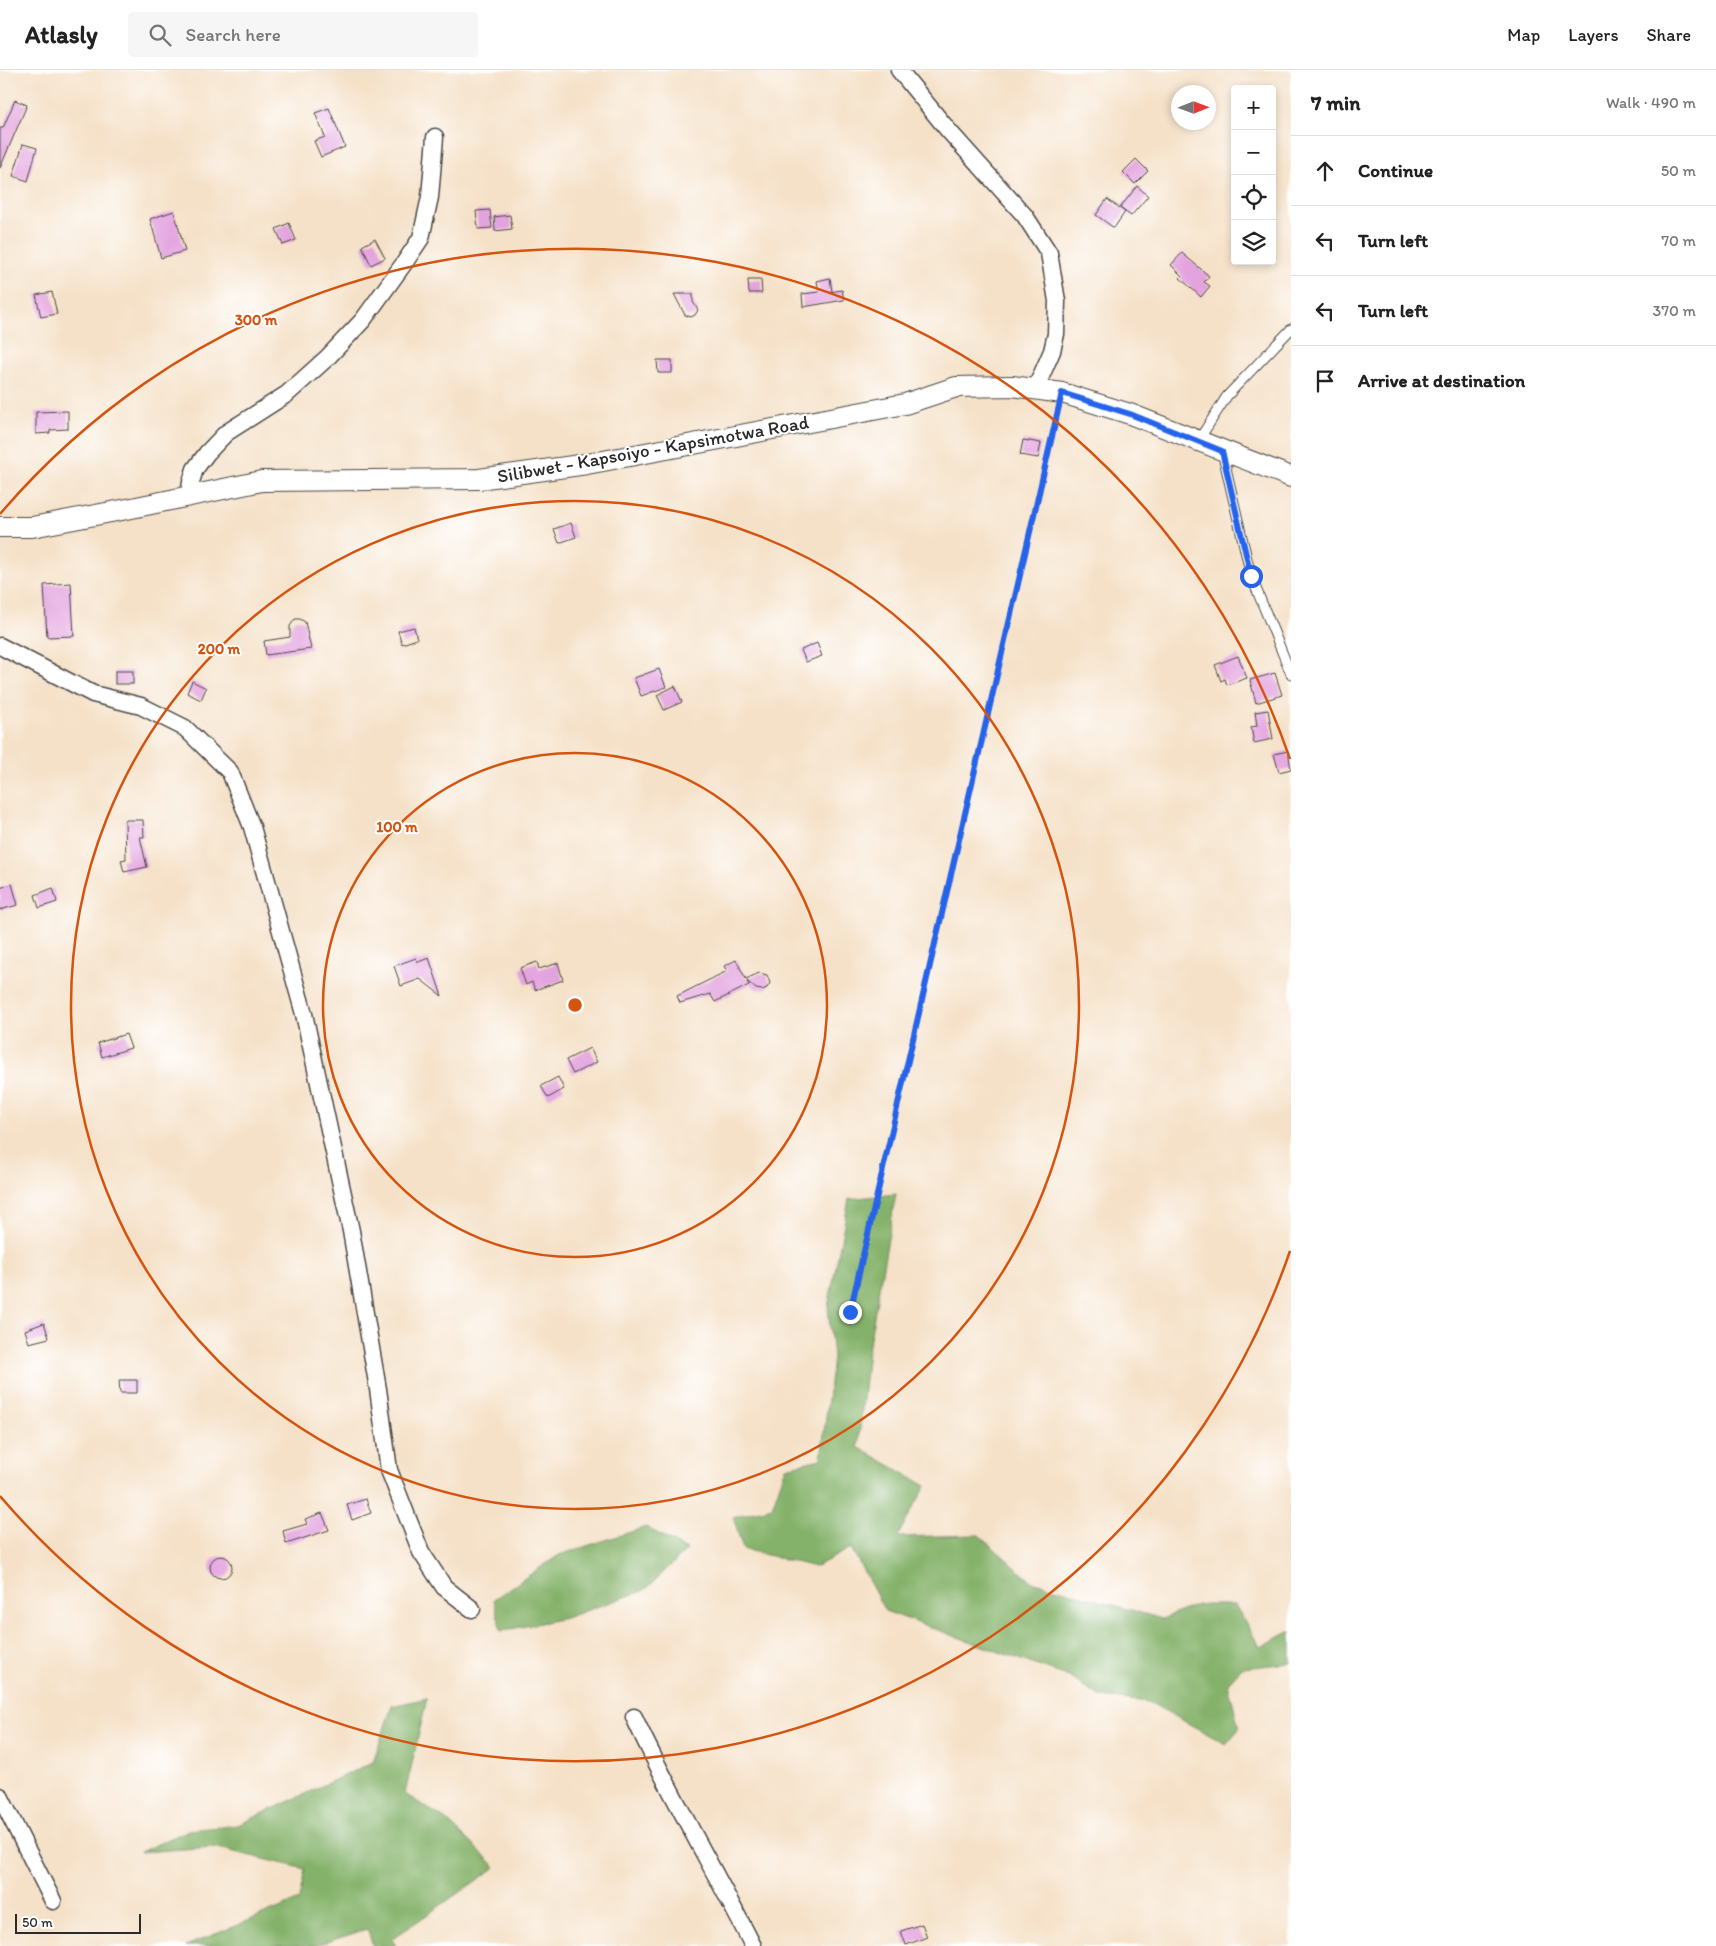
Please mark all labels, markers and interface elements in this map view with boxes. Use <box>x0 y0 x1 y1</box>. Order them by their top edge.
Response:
search box <box>128 12 478 57</box>
text: Atlasly <box>25 20 98 49</box>
icon: search <box>146 21 174 49</box>
text: Search here <box>186 23 281 46</box>
text: Map <box>1507 24 1540 46</box>
text: Layers <box>1568 24 1618 46</box>
text: Share <box>1646 24 1691 46</box>
north arrow <box>1171 85 1216 130</box>
map controls <box>1231 85 1276 265</box>
button: + <box>1231 85 1276 130</box>
text: 7 min <box>1311 90 1360 115</box>
text: Walk · 490 m <box>1606 93 1696 112</box>
button: − <box>1231 130 1276 175</box>
icon: ahead <box>1311 157 1339 185</box>
text: Continue <box>1358 159 1433 182</box>
text: 50 m <box>1661 161 1696 180</box>
button: locate <box>1231 175 1276 220</box>
button: layers <box>1231 220 1276 265</box>
icon: left <box>1311 227 1339 255</box>
text: Turn left <box>1358 229 1428 252</box>
text: 70 m <box>1661 231 1696 250</box>
icon: left <box>1311 297 1339 325</box>
text: Turn left <box>1358 299 1428 322</box>
text: 370 m <box>1652 301 1696 320</box>
text: 300 m <box>235 311 278 329</box>
icon: arrive <box>1311 367 1339 395</box>
text: Arrive at destination <box>1358 369 1525 392</box>
street label: Silibwet - Kapsoiyo - Kapsimotwa Road <box>495 410 811 488</box>
route start <box>1240 565 1263 588</box>
text: 200 m <box>198 640 241 658</box>
text: 100 m <box>376 818 418 836</box>
centre of rings <box>566 996 584 1014</box>
route end <box>839 1301 862 1324</box>
scale bar <box>15 1911 141 1934</box>
text: 50 m <box>22 1914 53 1931</box>

